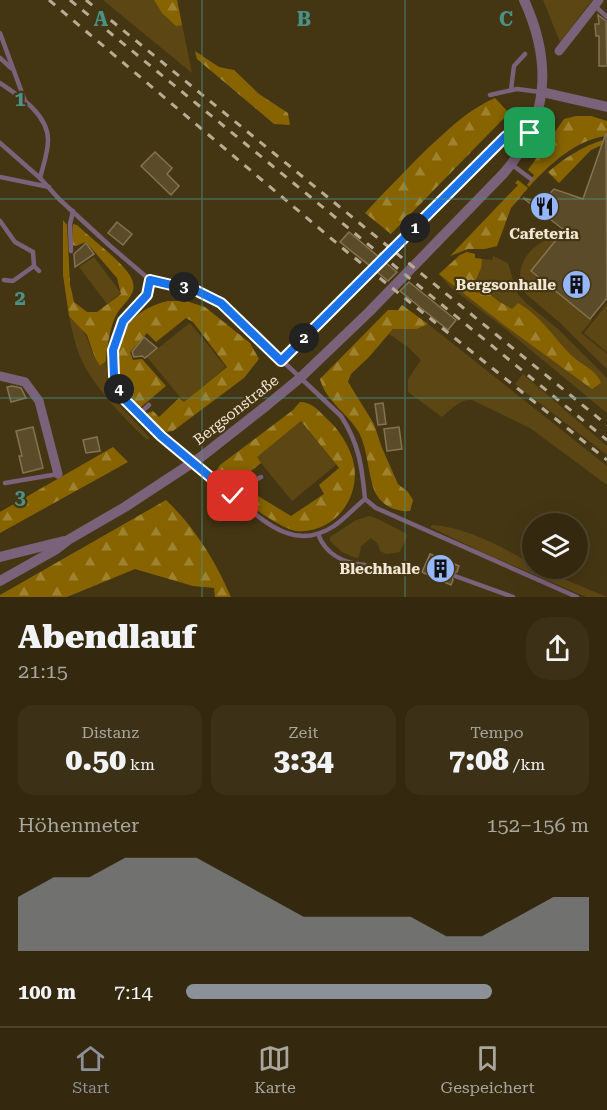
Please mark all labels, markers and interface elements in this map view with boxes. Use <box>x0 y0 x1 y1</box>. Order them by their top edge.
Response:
text: A <box>94 7 109 31</box>
text: B <box>297 7 311 31</box>
text: C <box>499 7 513 31</box>
text: 1 <box>14 87 26 111</box>
pin <box>504 107 555 158</box>
icon: arrive <box>513 116 546 149</box>
restaurant icon: Cafeteria <box>528 191 560 223</box>
pin: 1 <box>400 213 430 243</box>
text: 1 <box>411 218 419 237</box>
place label: Cafeteria <box>509 225 579 243</box>
building icon: Bergsonhalle <box>561 269 593 301</box>
pin: 3 <box>169 272 199 302</box>
place label: Bergsonhalle <box>456 276 556 294</box>
text: 3 <box>180 277 188 296</box>
text: 2 <box>14 286 26 310</box>
pin: 2 <box>289 323 319 353</box>
text: 2 <box>300 328 308 347</box>
street label: Bergsonstraße <box>190 371 282 449</box>
pin: 4 <box>104 374 134 404</box>
text: 4 <box>115 379 123 398</box>
pin <box>207 470 258 521</box>
icon: check <box>216 479 249 512</box>
text: 3 <box>14 485 26 509</box>
map controls <box>522 513 588 579</box>
button: layers <box>522 513 588 579</box>
building icon: Blechhalle <box>425 553 457 585</box>
place label: Blechhalle <box>339 560 420 578</box>
text: Abendlauf <box>18 617 196 656</box>
button: share <box>526 617 589 680</box>
text: 21:15 <box>18 659 68 683</box>
text: Distanz <box>81 723 139 742</box>
text: Zeit <box>289 723 318 742</box>
text: Tempo <box>470 723 523 742</box>
text: 0.50 <box>66 742 126 777</box>
text: 3:34 <box>273 742 334 777</box>
text: 7:08 <box>448 742 509 777</box>
text: km <box>126 755 155 774</box>
text: /km <box>509 755 545 774</box>
text: Höhenmeter <box>18 813 139 837</box>
text: 152–156 m <box>486 813 589 837</box>
text: 100 m <box>18 980 76 1004</box>
text: 7:14 <box>114 980 153 1004</box>
tab: Start <box>72 1042 110 1097</box>
tab: Karte <box>254 1042 296 1097</box>
tab: Gespeichert <box>440 1042 535 1097</box>

